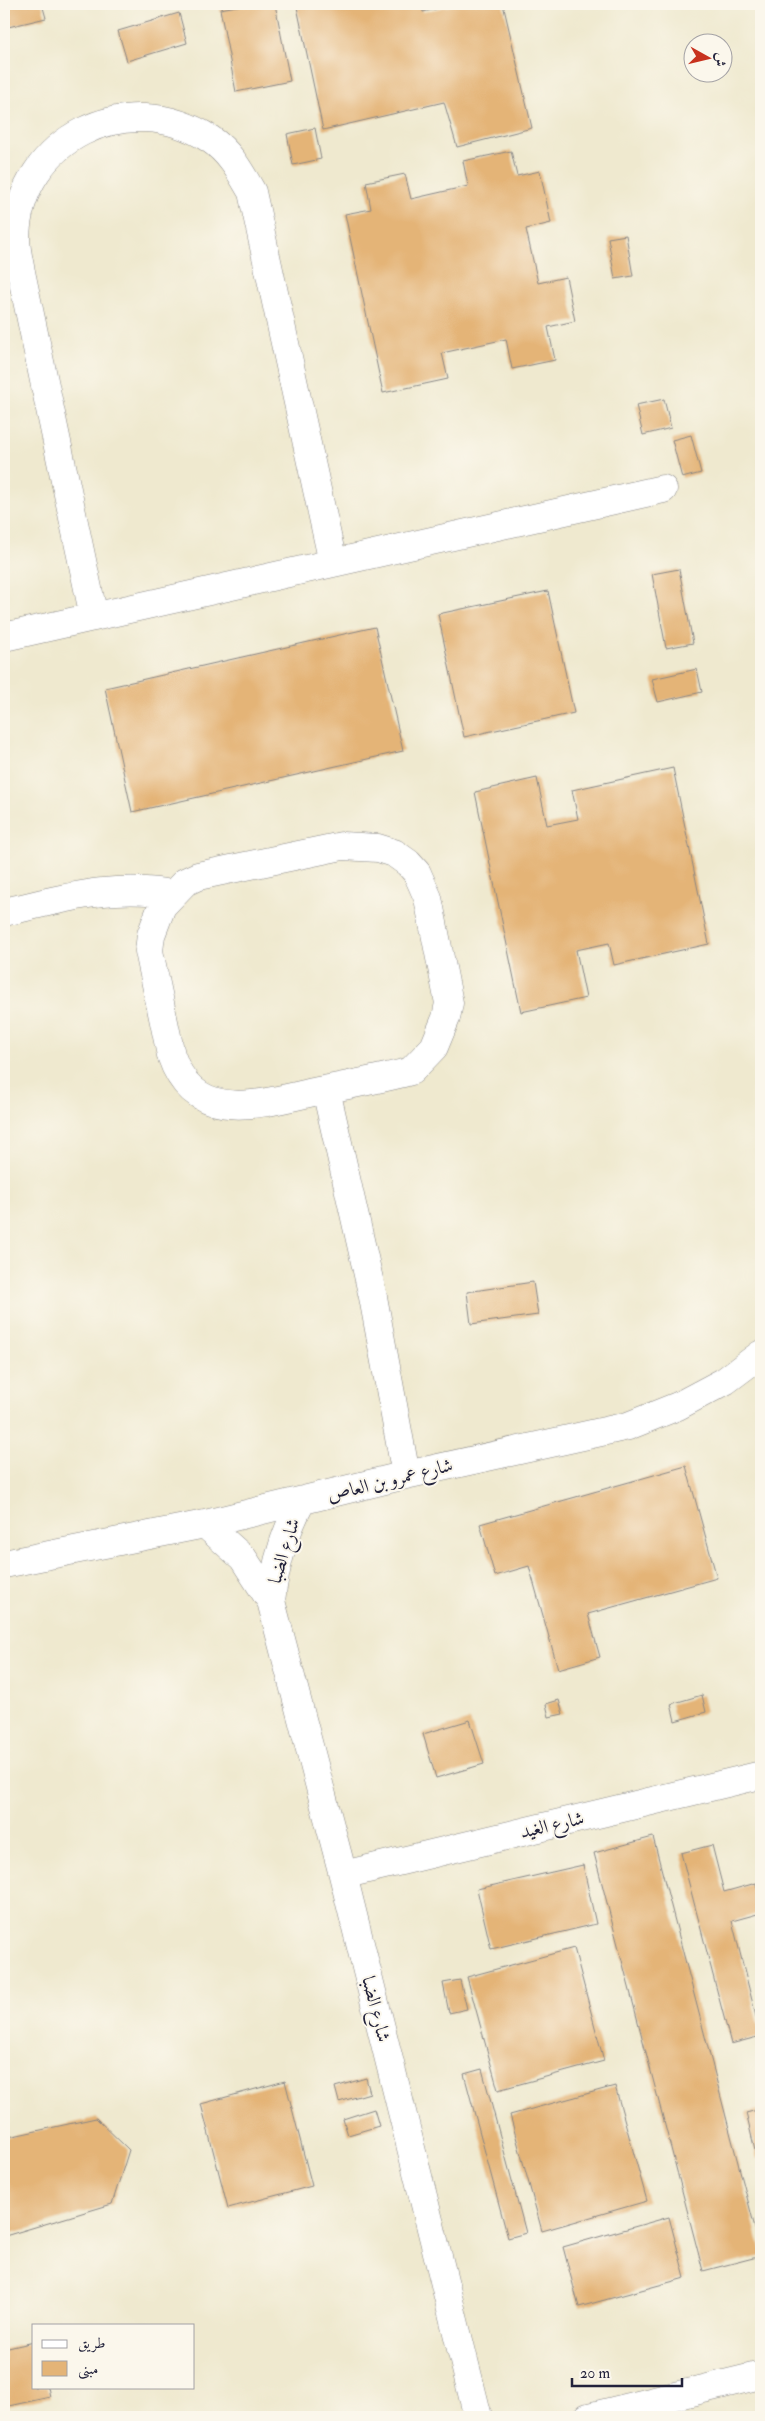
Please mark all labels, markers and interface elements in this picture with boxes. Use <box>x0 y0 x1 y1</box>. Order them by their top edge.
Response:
north arrow <box>682 32 732 82</box>
text: ش <box>711 52 730 68</box>
street label: شارع عمرو بن العاص <box>325 1453 456 1510</box>
street label: شارع الضبا <box>263 1515 308 1587</box>
street label: شارع الغيد <box>518 1806 587 1847</box>
street label: شارع الضبا <box>353 1974 396 2045</box>
legend <box>32 2324 195 2388</box>
text: طريق <box>78 2334 105 2353</box>
scale bar <box>572 2356 682 2388</box>
text: مبنى <box>78 2360 98 2380</box>
text: 20 m <box>580 2364 610 2383</box>

